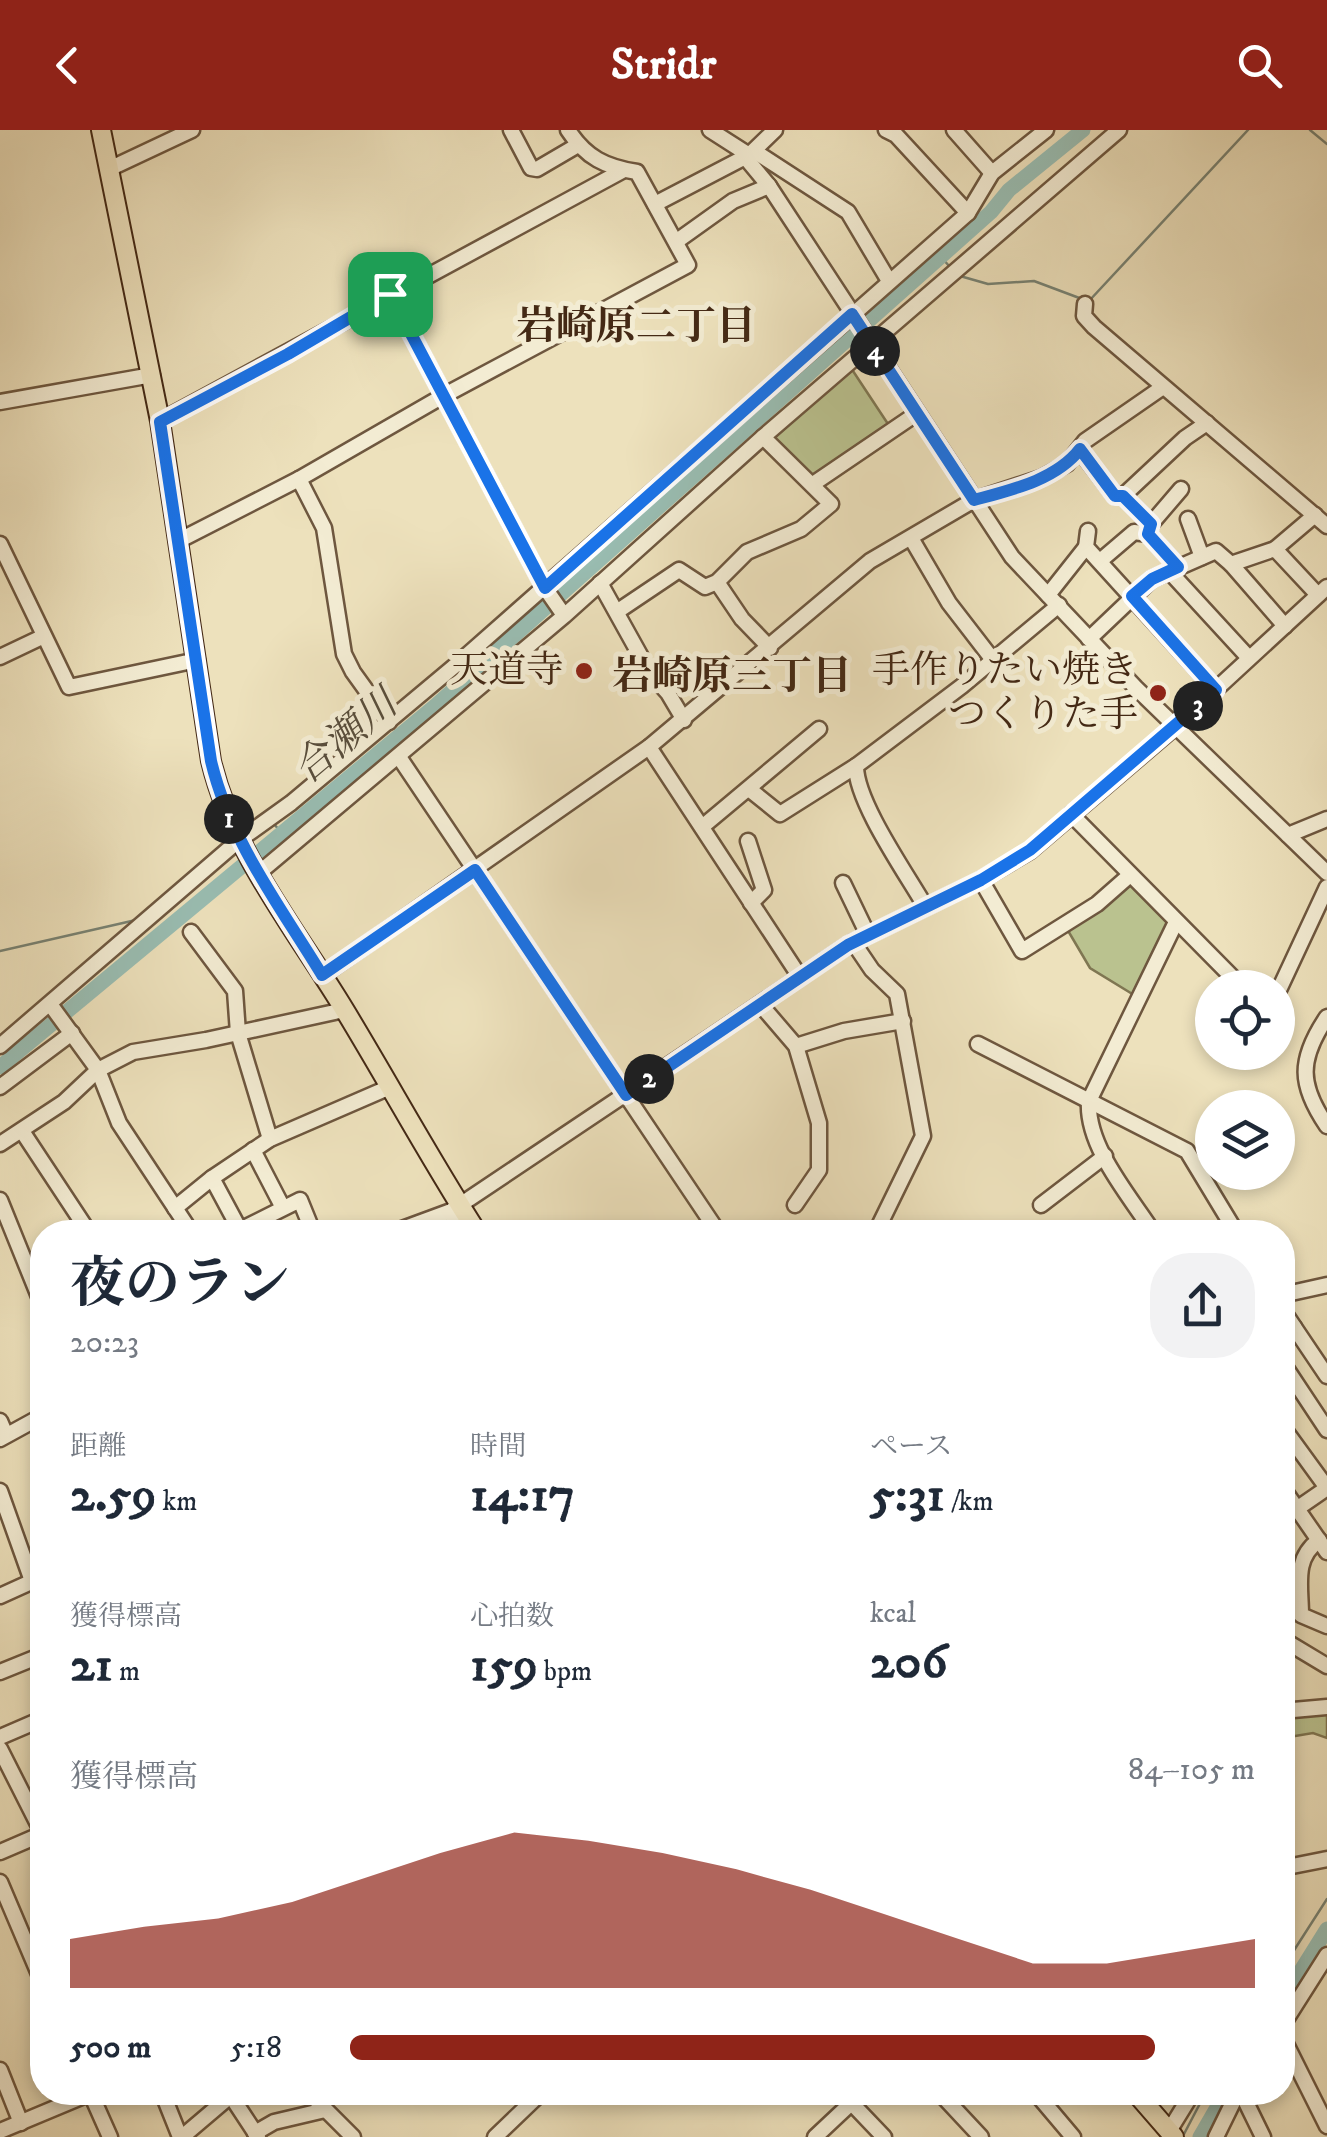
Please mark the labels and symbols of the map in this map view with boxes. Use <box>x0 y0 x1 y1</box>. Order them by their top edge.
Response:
pin <box>348 252 433 337</box>
district label: 岩崎原二丁目 <box>516 303 756 353</box>
pin: 4 <box>850 326 900 376</box>
place label: 天道寺 <box>450 647 564 695</box>
place label: 手作りたい焼き つくりた手 <box>872 647 1138 739</box>
district label: 岩崎原三丁目 <box>612 653 852 703</box>
marker: 天道寺 <box>573 660 595 682</box>
water label: 合瀬川 <box>284 678 411 796</box>
pin: 3 <box>1173 681 1223 731</box>
marker: 手作りたい焼き つくりた手 <box>1147 682 1169 704</box>
pin: 1 <box>204 794 254 844</box>
pin: 2 <box>624 1054 674 1104</box>

